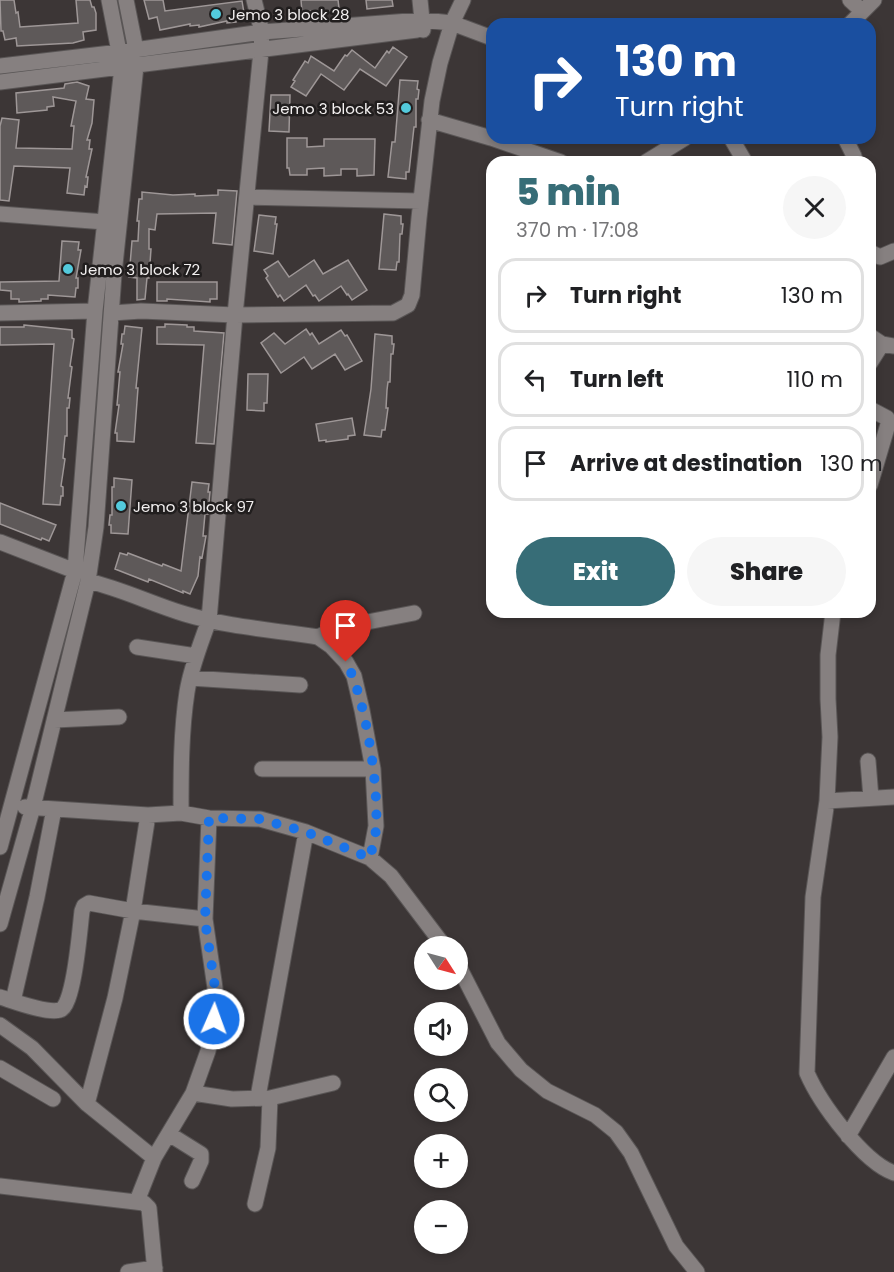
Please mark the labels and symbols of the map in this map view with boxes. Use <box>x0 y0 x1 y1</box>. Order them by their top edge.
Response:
place label: Jemo 3 block 28 <box>228 4 350 25</box>
marker: Jemo 3 block 28 <box>209 7 223 21</box>
place label: Jemo 3 block 53 <box>272 98 394 119</box>
marker: Jemo 3 block 53 <box>399 101 413 115</box>
place label: Jemo 3 block 72 <box>80 259 200 280</box>
marker: Jemo 3 block 72 <box>61 262 75 276</box>
place label: Jemo 3 block 97 <box>133 496 254 517</box>
marker: Jemo 3 block 97 <box>114 499 128 513</box>
pin <box>320 600 371 662</box>
north arrow <box>414 936 468 990</box>
position arrow <box>182 987 246 1051</box>

